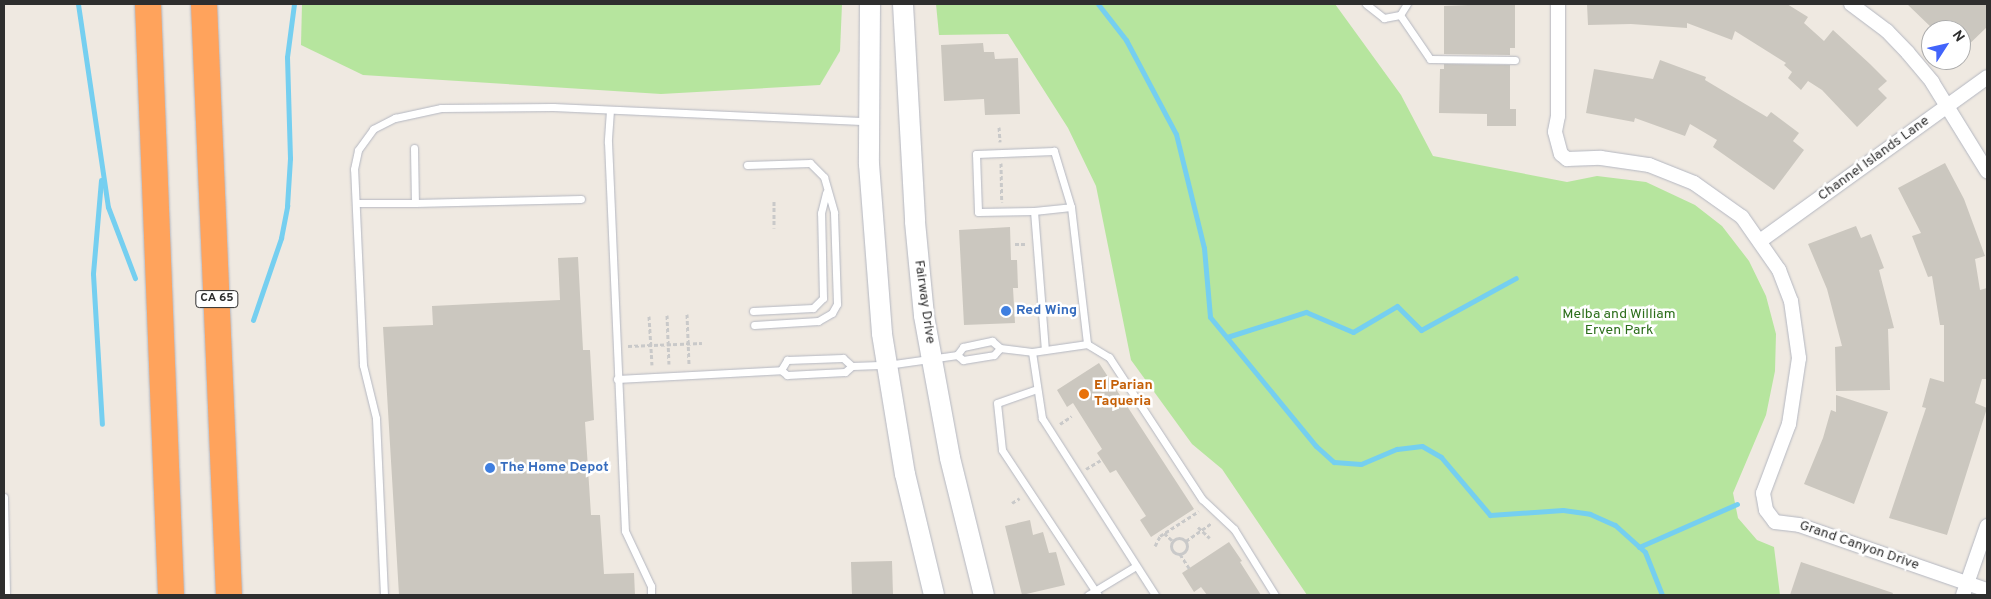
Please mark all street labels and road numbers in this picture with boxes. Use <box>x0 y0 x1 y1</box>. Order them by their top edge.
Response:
street label: Channel Islands Lane <box>1815 113 1933 205</box>
street label: Fairway Drive <box>910 259 938 345</box>
road number: CA 65 <box>194 290 240 308</box>
street label: Grand Canyon Drive <box>1797 518 1921 574</box>

